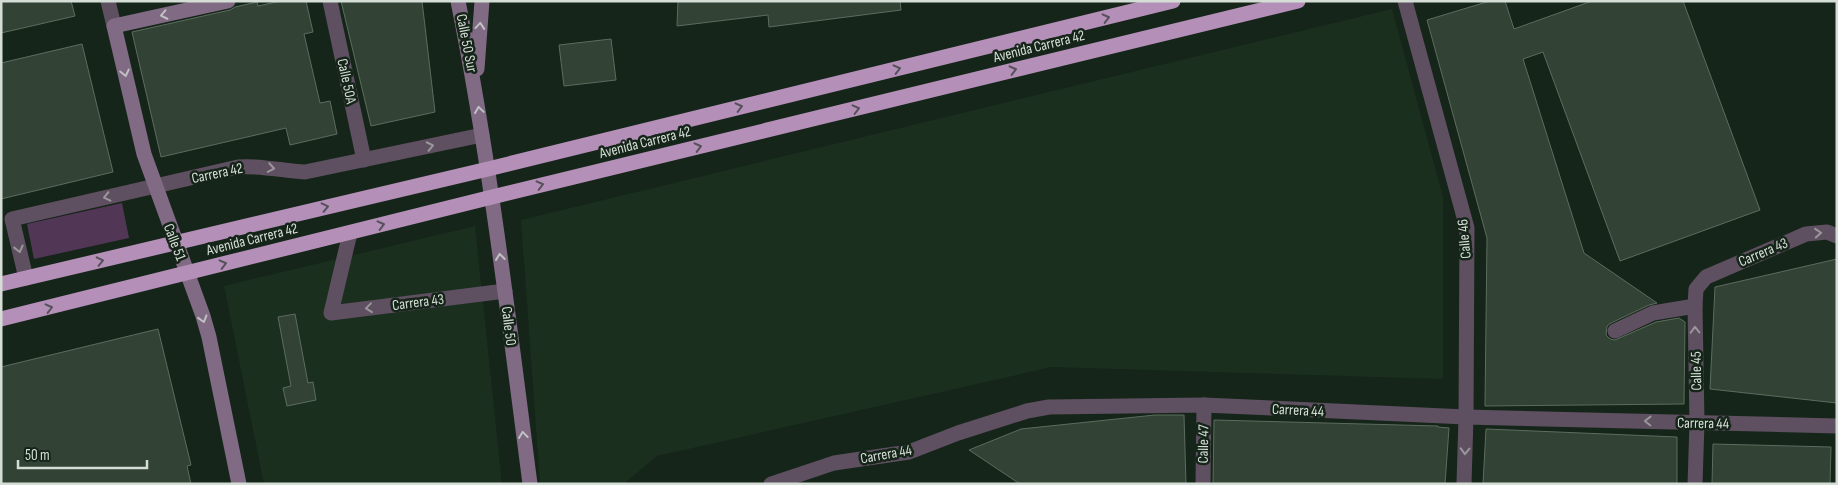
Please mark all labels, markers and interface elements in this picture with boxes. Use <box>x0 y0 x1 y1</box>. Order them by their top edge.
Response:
one-way arrow <box>159 9 168 20</box>
street label: Calle 50 Sur <box>452 12 482 74</box>
one-way arrow <box>1102 13 1111 24</box>
one-way arrow <box>475 22 486 30</box>
street label: Avenida Carrera 42 <box>990 26 1087 67</box>
street label: Calle 50A <box>332 57 361 106</box>
one-way arrow <box>893 64 902 75</box>
one-way arrow <box>1009 65 1018 76</box>
one-way arrow <box>119 69 130 78</box>
one-way arrow <box>735 102 744 113</box>
one-way arrow <box>851 104 860 115</box>
one-way arrow <box>474 105 484 114</box>
street label: Avenida Carrera 42 <box>596 122 693 163</box>
one-way arrow <box>426 141 435 152</box>
one-way arrow <box>693 142 702 153</box>
street label: Carrera 42 <box>190 159 244 188</box>
one-way arrow <box>266 163 275 173</box>
one-way arrow <box>535 180 544 191</box>
one-way arrow <box>103 191 111 202</box>
one-way arrow <box>321 202 330 213</box>
street label: Calle 46 <box>1453 218 1476 260</box>
street label: Avenida Carrera 42 <box>203 219 300 260</box>
one-way arrow <box>376 220 385 231</box>
street label: Calle 51 <box>159 221 190 264</box>
one-way arrow <box>1814 228 1822 239</box>
street label: Carrera 43 <box>1736 234 1791 271</box>
one-way arrow <box>13 244 24 253</box>
one-way arrow <box>495 253 506 261</box>
one-way arrow <box>95 256 104 267</box>
one-way arrow <box>219 259 228 270</box>
street label: Carrera 43 <box>391 290 445 315</box>
one-way arrow <box>365 302 373 313</box>
one-way arrow <box>44 303 53 314</box>
street label: Calle 50 <box>497 305 520 347</box>
one-way arrow <box>198 314 208 323</box>
one-way arrow <box>1690 326 1700 334</box>
street label: Calle 45 <box>1687 351 1706 391</box>
street label: Carrera 44 <box>1271 400 1324 421</box>
street label: Carrera 44 <box>1677 414 1729 433</box>
one-way arrow <box>1644 416 1652 427</box>
street label: Calle 47 <box>1194 424 1213 464</box>
one-way arrow <box>518 431 529 439</box>
scale bar <box>18 438 146 470</box>
street label: Carrera 44 <box>859 441 913 468</box>
text: 50 m <box>25 446 50 465</box>
one-way arrow <box>1460 447 1471 455</box>

